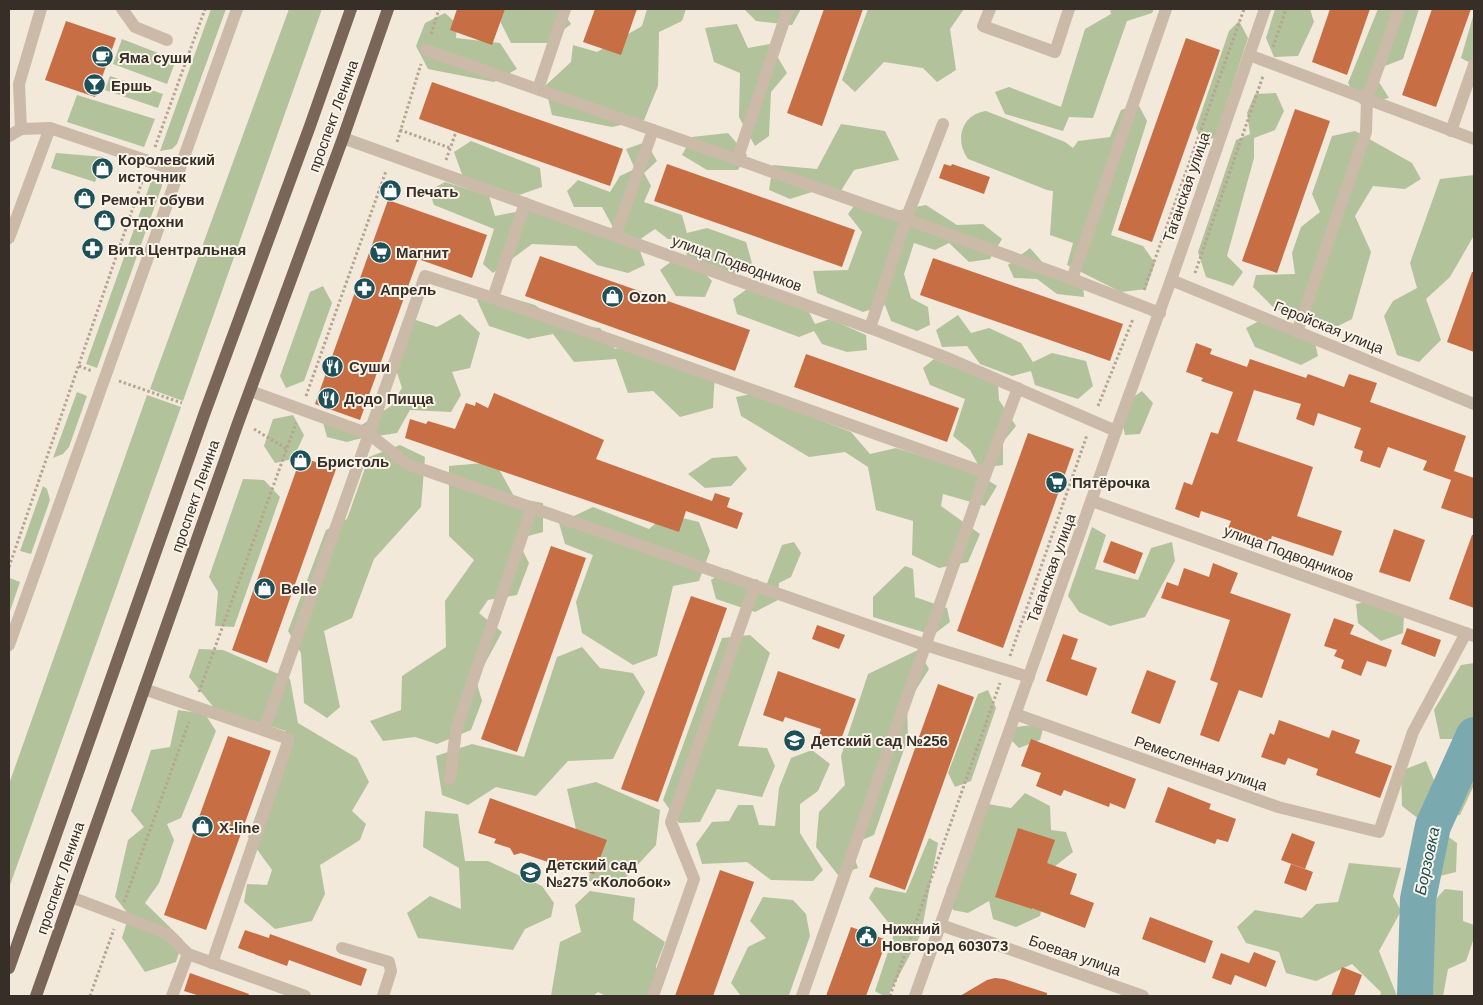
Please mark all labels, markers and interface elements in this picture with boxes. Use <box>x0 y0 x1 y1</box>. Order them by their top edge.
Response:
cafe icon: Яма суши <box>91 45 115 69</box>
place label: Яма суши <box>119 49 192 66</box>
street label: проспект Ленина <box>305 57 361 174</box>
bar icon: Ершь <box>83 73 107 97</box>
place label: Ершь <box>111 77 152 94</box>
street label: Таганская улица <box>1159 129 1213 244</box>
place label: Королевский источник <box>118 151 215 185</box>
shop icon: Королевский источник <box>90 156 114 180</box>
shop icon: Печать <box>378 179 402 203</box>
place label: Печать <box>406 183 458 200</box>
shop icon: Ремонт обуви <box>73 187 97 211</box>
place label: Ремонт обуви <box>101 191 204 208</box>
shop icon: Отдохни <box>92 209 116 233</box>
place label: Отдохни <box>120 213 184 230</box>
street label: улица Подводников <box>670 232 804 294</box>
pharmacy icon: Вита Центральная <box>80 237 104 261</box>
supermarket icon: Магнит <box>368 240 392 264</box>
place label: Вита Центральная <box>108 241 246 258</box>
place label: Магнит <box>396 244 449 261</box>
pharmacy icon: Апрель <box>352 277 376 301</box>
place label: Апрель <box>380 281 436 298</box>
shop icon: Ozon <box>601 284 625 308</box>
place label: Ozon <box>629 288 667 305</box>
street label: Геройская улица <box>1272 297 1387 357</box>
restaurant icon: Суши <box>321 354 345 378</box>
place label: Суши <box>349 358 390 375</box>
restaurant icon: Додо Пицца <box>316 386 340 410</box>
place label: Додо Пицца <box>344 390 434 407</box>
street label: проспект Ленина <box>168 437 222 555</box>
shop icon: Бристоль <box>289 449 313 473</box>
place label: Бристоль <box>317 453 389 470</box>
supermarket icon: Пятёрочка <box>1044 470 1068 494</box>
place label: Пятёрочка <box>1072 474 1150 491</box>
street label: Таганская улица <box>1023 511 1079 625</box>
street label: улица Подводников <box>1222 522 1356 584</box>
shop icon: Belle <box>253 576 277 600</box>
place label: Belle <box>281 580 317 597</box>
school or university icon: Детский сад №256 <box>783 728 807 752</box>
place label: Детский сад №256 <box>811 732 948 749</box>
street label: Ремесленная улица <box>1132 732 1270 794</box>
shop icon: X-line <box>191 815 215 839</box>
street label: проспект Ленина <box>33 819 87 937</box>
place label: X-line <box>219 819 260 836</box>
water label: Борзовка <box>1412 825 1443 897</box>
place label: Детский сад №275 «Колобок» <box>546 856 671 890</box>
school or university icon: Детский сад №275 «Колобок» <box>518 861 542 885</box>
place label: Нижний Новгород 603073 <box>882 920 1008 954</box>
public building icon: Нижний Новгород 603073 <box>854 925 878 949</box>
street label: Боевая улица <box>1027 931 1124 979</box>

